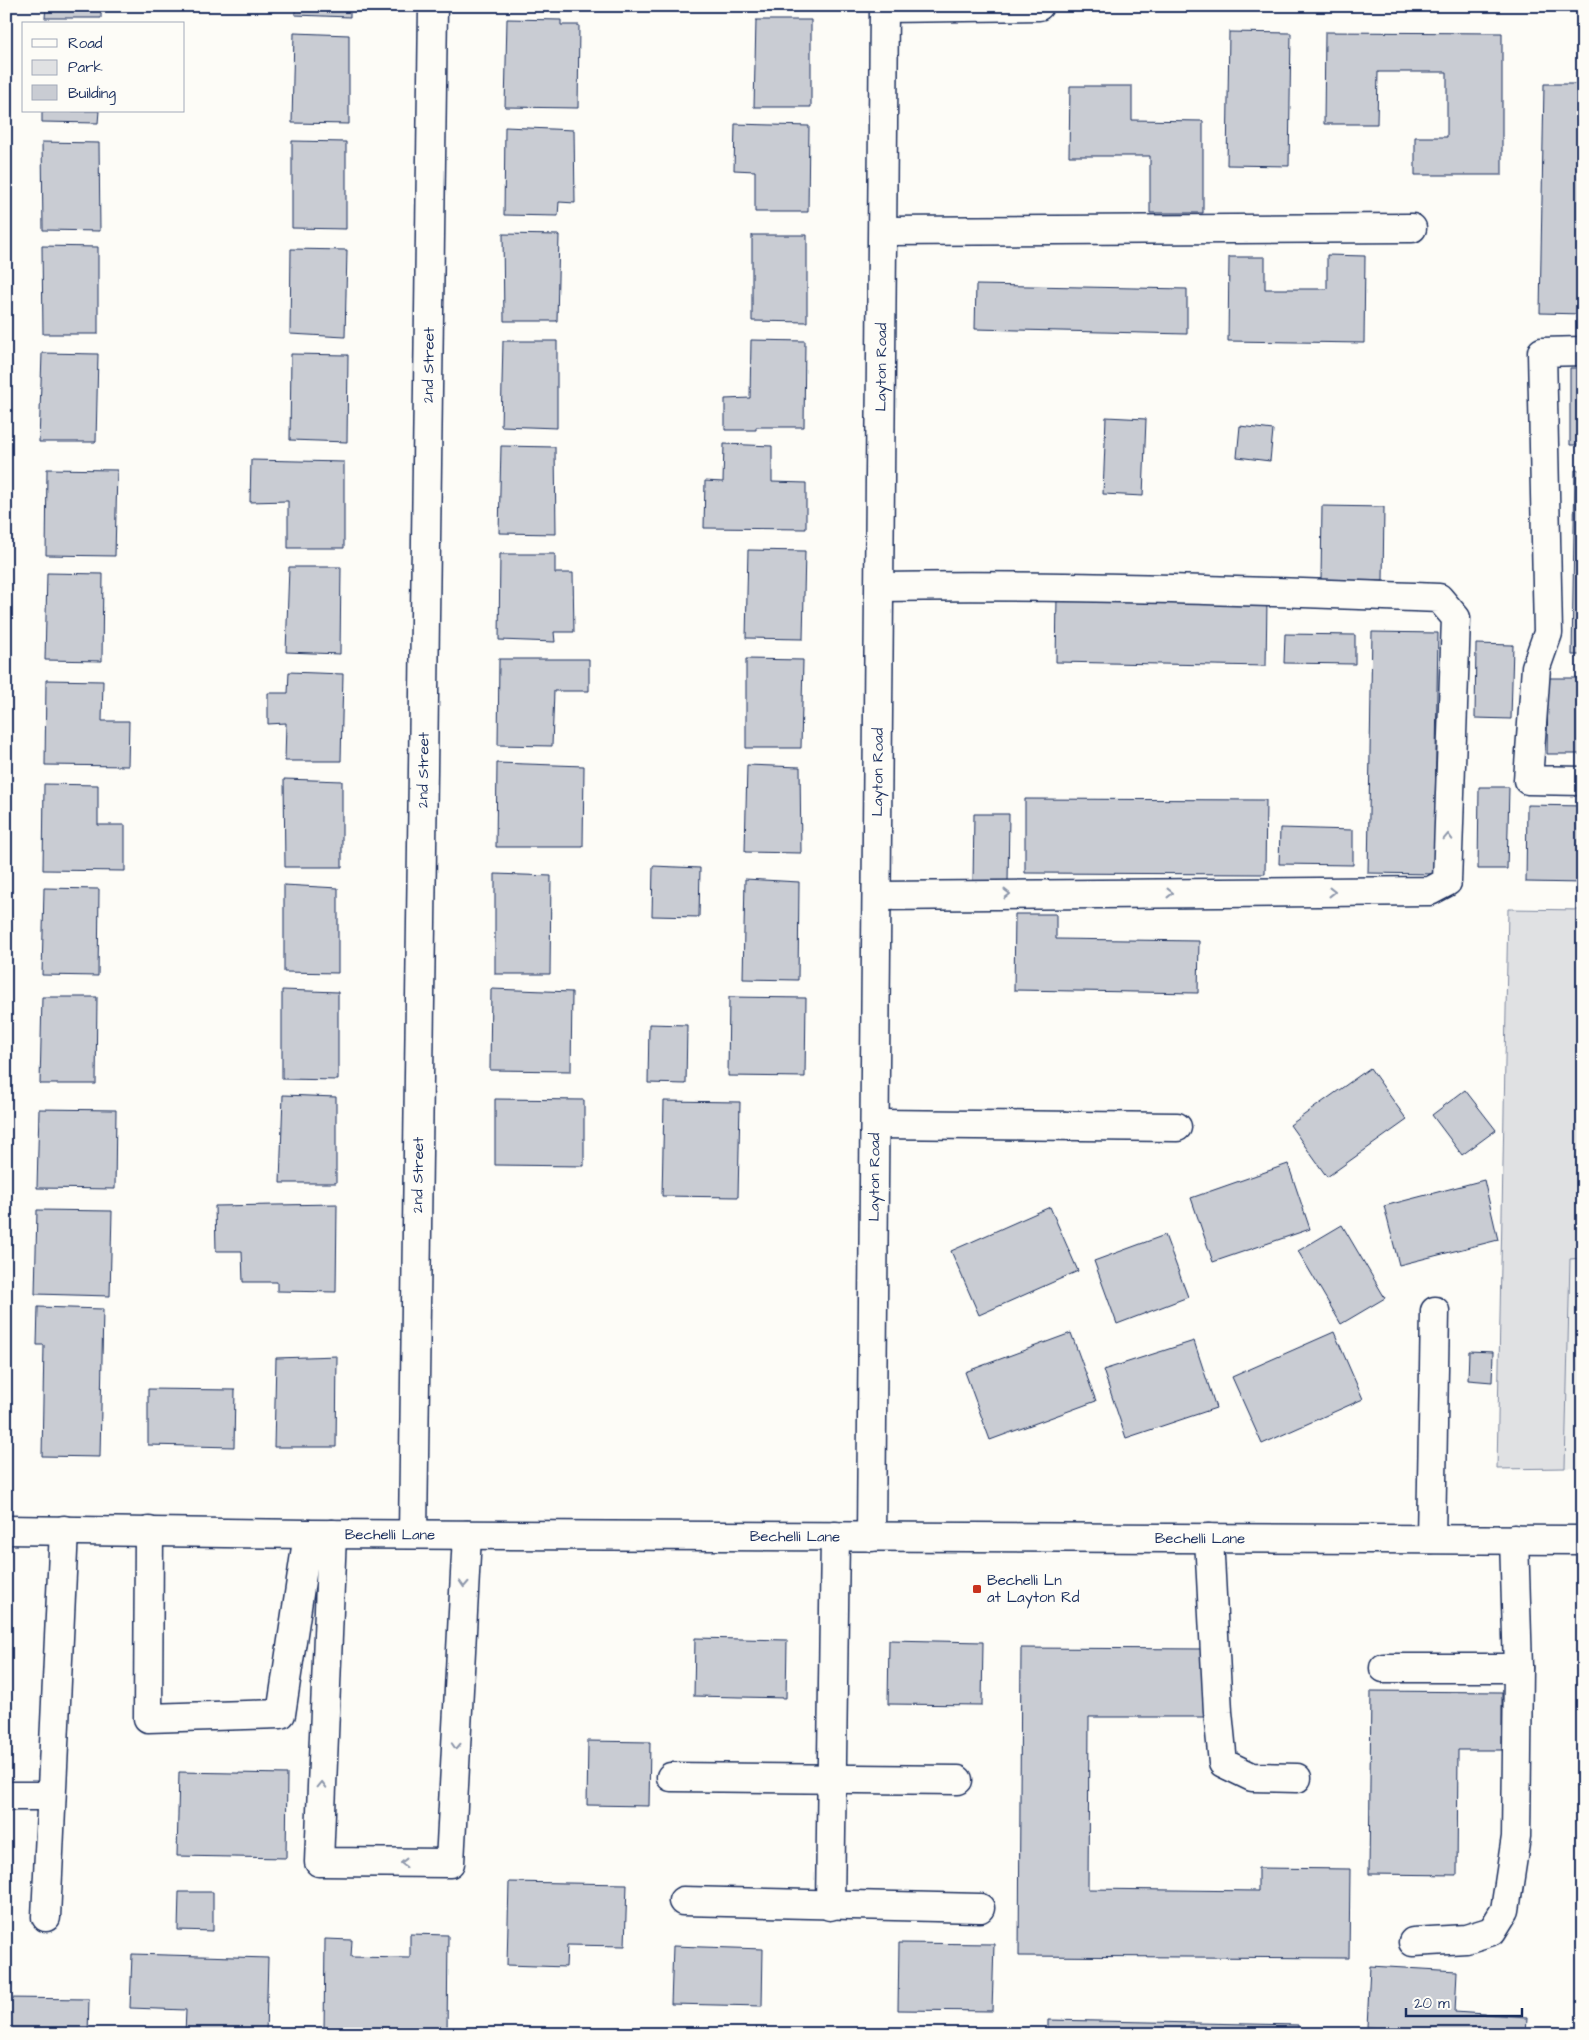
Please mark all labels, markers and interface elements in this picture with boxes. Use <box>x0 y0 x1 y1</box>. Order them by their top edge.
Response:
legend <box>22 22 185 112</box>
text: Road <box>68 33 103 54</box>
text: Park <box>68 57 103 78</box>
text: Building <box>68 83 116 105</box>
street label: Layton Road <box>871 322 893 412</box>
street label: 2nd Street <box>418 327 440 403</box>
street label: Layton Road <box>867 727 889 817</box>
street label: 2nd Street <box>413 732 434 808</box>
one-way arrow <box>1443 832 1453 840</box>
one-way arrow <box>1328 887 1336 897</box>
one-way arrow <box>1166 888 1174 898</box>
one-way arrow <box>1004 889 1011 899</box>
street label: Layton Road <box>864 1132 886 1221</box>
street label: 2nd Street <box>407 1137 429 1213</box>
street label: Bechelli Lane <box>345 1524 435 1546</box>
street label: Bechelli Lane <box>750 1526 840 1548</box>
street label: Bechelli Lane <box>1155 1528 1245 1549</box>
place label: Bechelli Ln at Layton Rd <box>987 1570 1080 1609</box>
one-way arrow <box>459 1580 470 1588</box>
marker: Bechelli Ln at Layton Rd <box>971 1583 983 1595</box>
one-way arrow <box>450 1742 461 1750</box>
one-way arrow <box>317 1781 327 1789</box>
one-way arrow <box>400 1858 408 1868</box>
scale bar <box>1406 1985 1523 2017</box>
text: 20 m <box>1414 1993 1450 2014</box>

